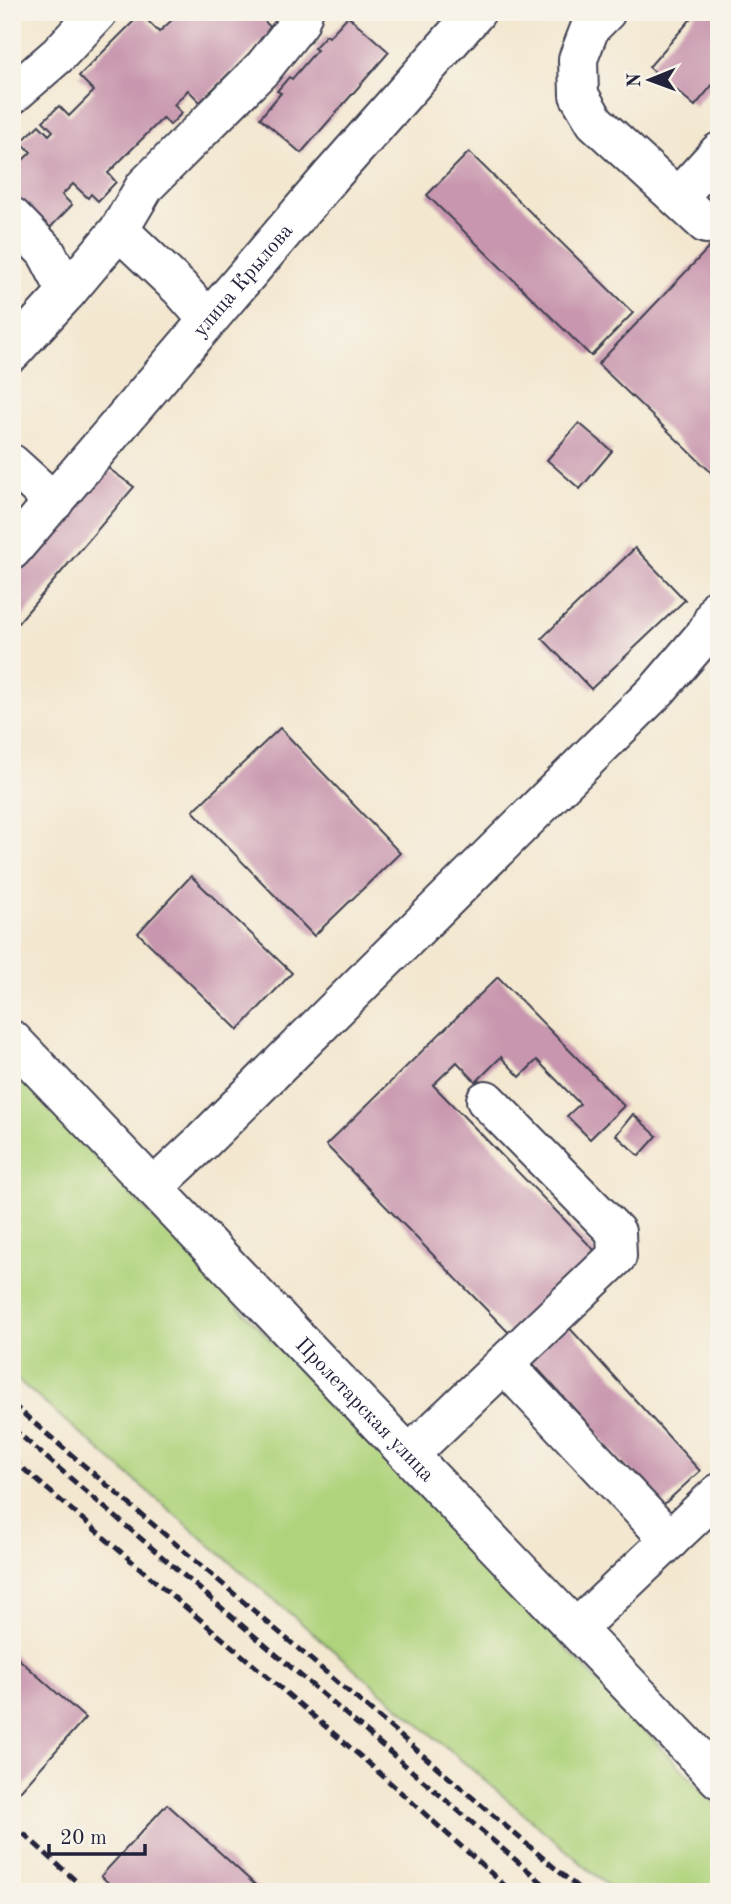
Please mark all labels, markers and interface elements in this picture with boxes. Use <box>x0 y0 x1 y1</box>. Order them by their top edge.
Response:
north arrow <box>616 46 686 116</box>
text: N <box>626 72 645 88</box>
street label: улица Крылова <box>190 220 297 341</box>
street label: Пролетарская улица <box>291 1334 437 1486</box>
scale bar <box>49 1813 145 1857</box>
text: 20 m <box>60 1828 107 1849</box>

